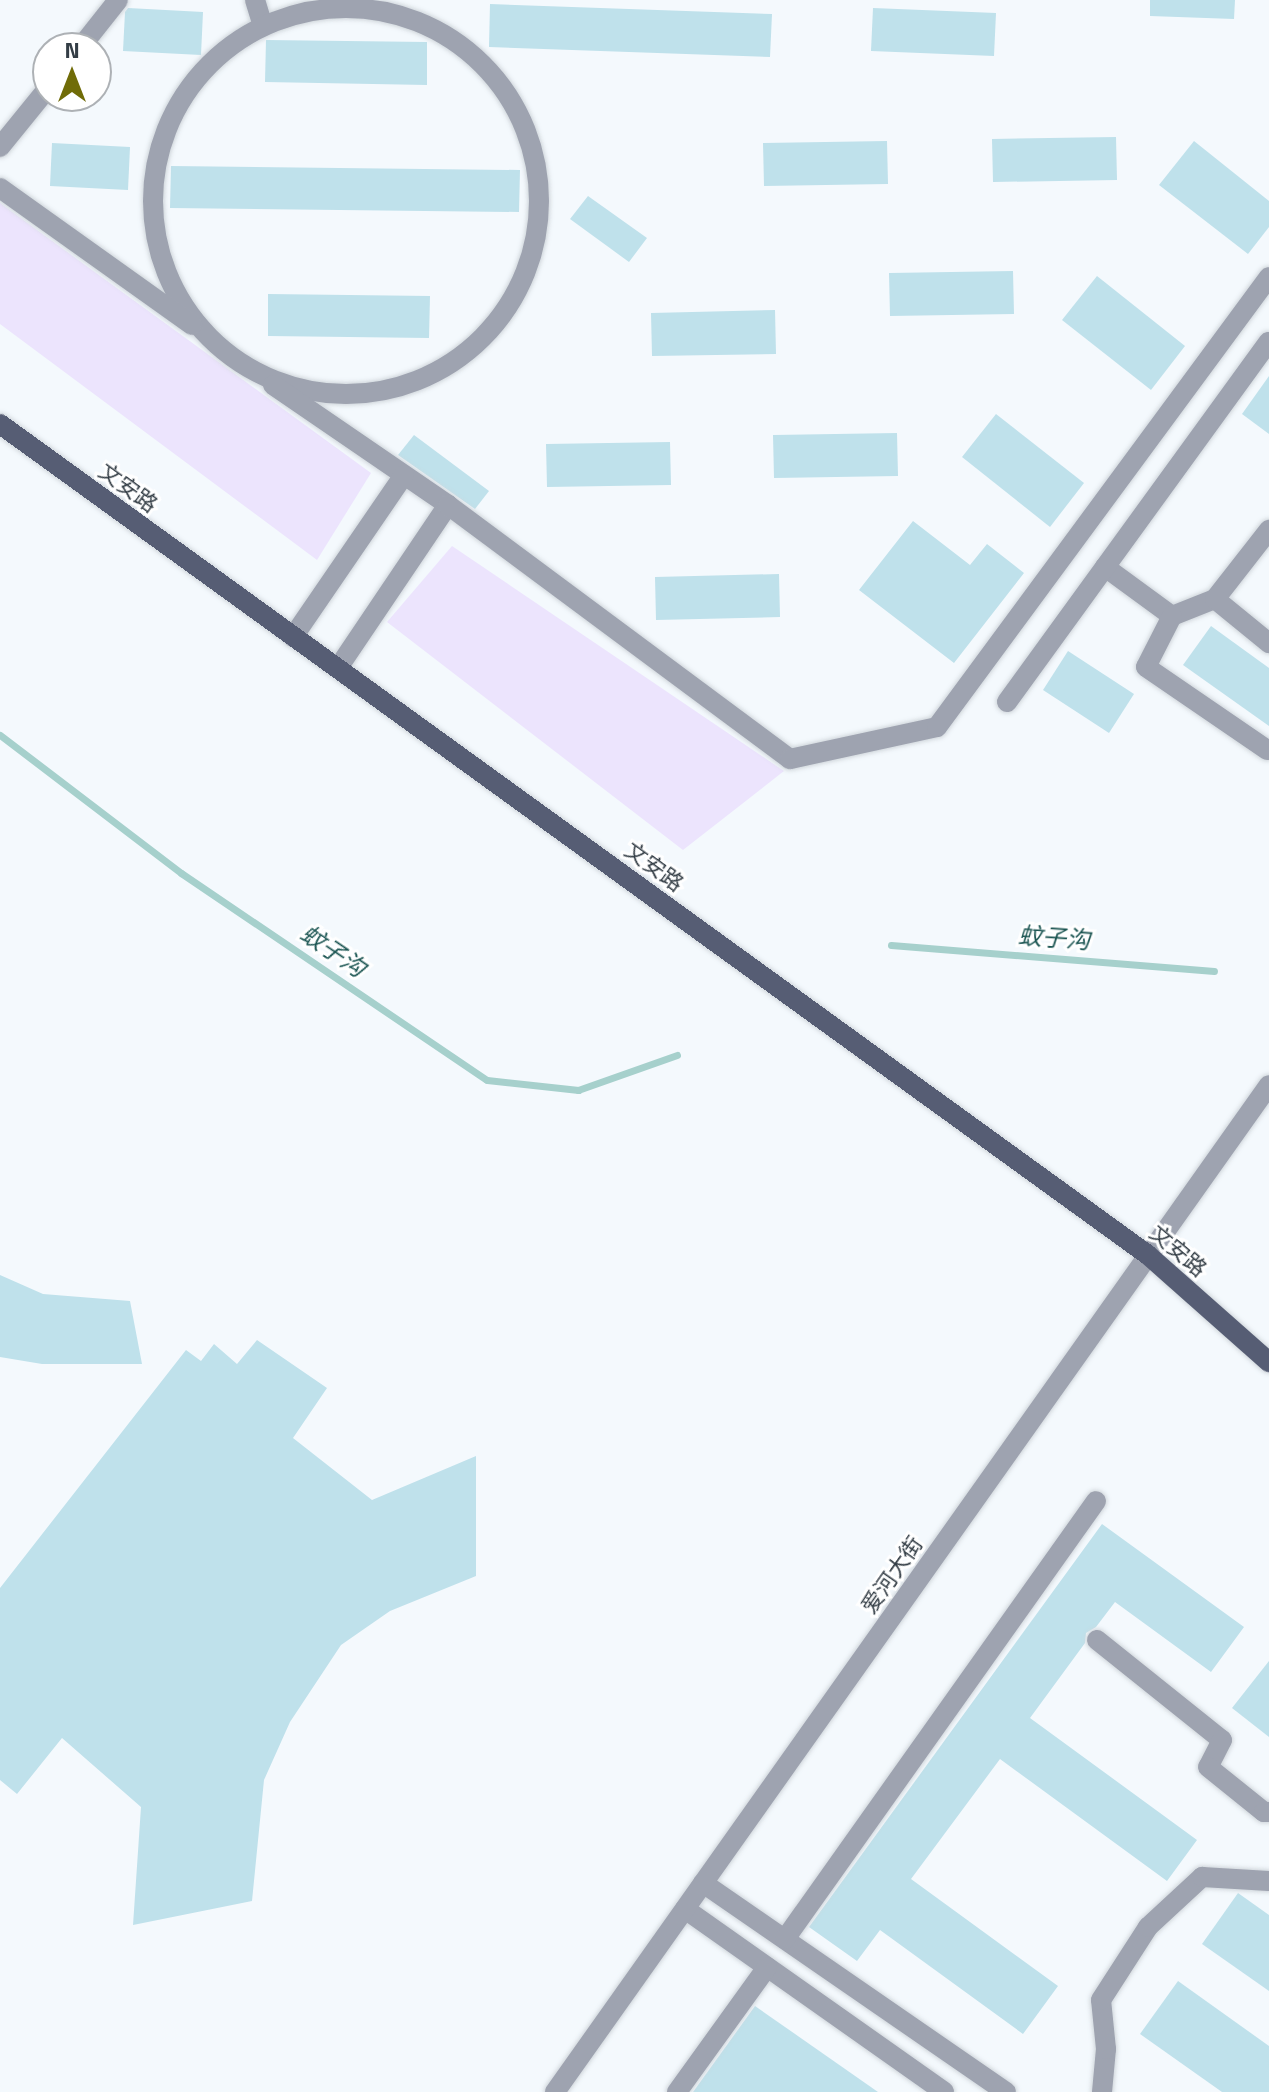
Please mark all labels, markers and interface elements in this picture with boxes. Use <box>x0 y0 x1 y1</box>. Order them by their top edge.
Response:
north arrow <box>32 32 112 112</box>
text: N <box>64 33 80 67</box>
street label: 文安路 <box>94 458 162 518</box>
street label: 文安路 <box>620 837 688 897</box>
water label: 蚊子沟 <box>295 919 371 983</box>
water label: 蚊子沟 <box>1017 921 1091 955</box>
street label: 文安路 <box>1144 1220 1212 1282</box>
street label: 爱河大街 <box>856 1531 928 1619</box>

